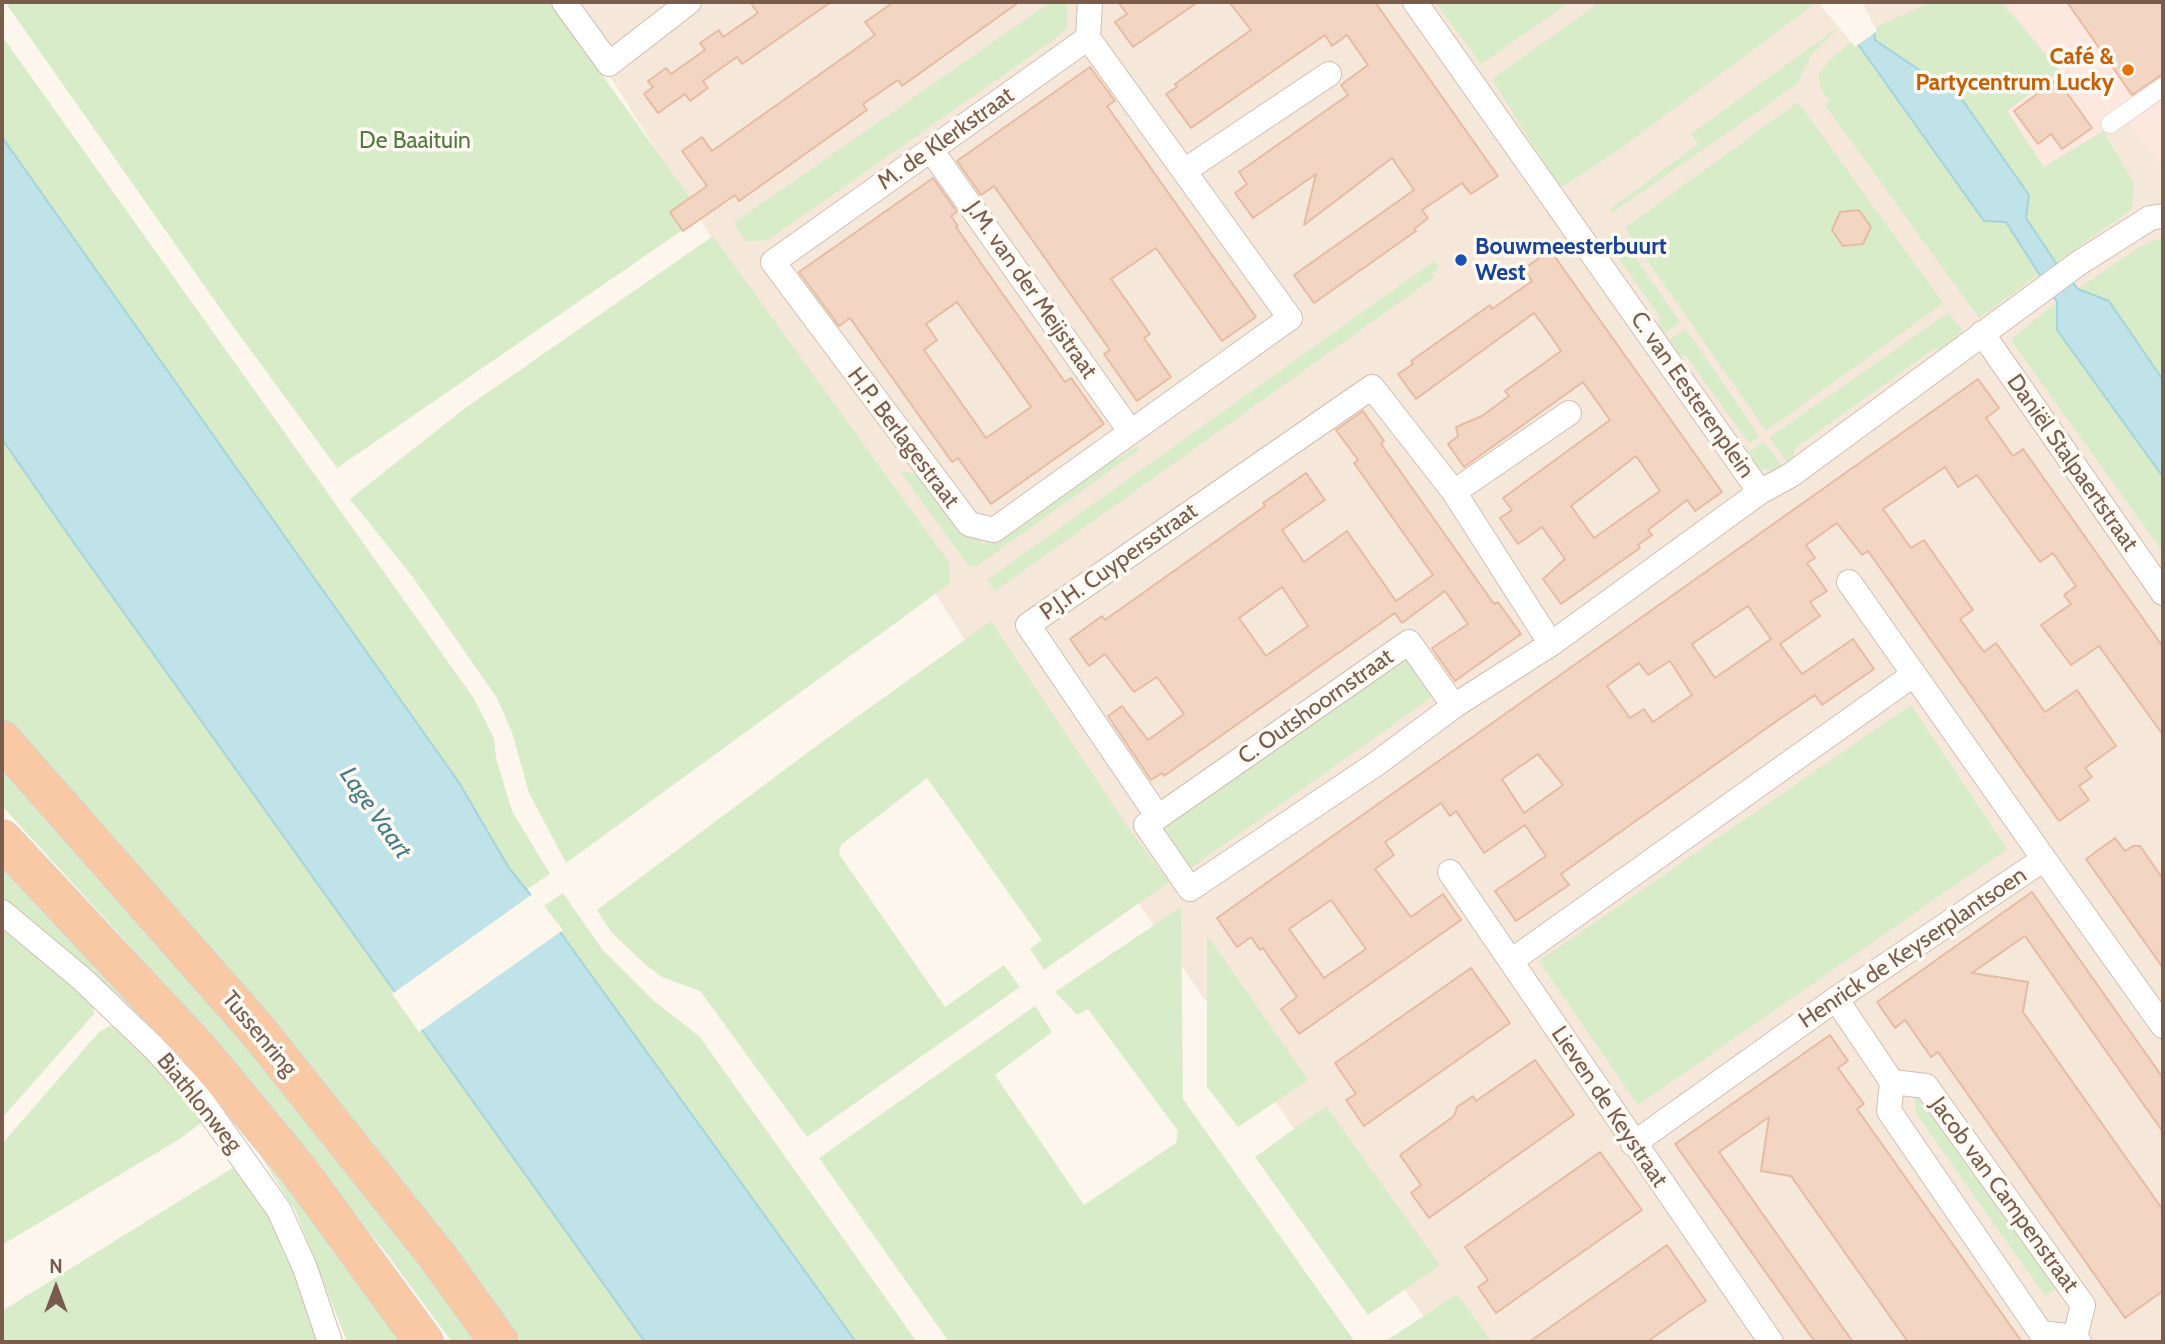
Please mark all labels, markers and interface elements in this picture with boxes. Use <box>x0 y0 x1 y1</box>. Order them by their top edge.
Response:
place label: Café & Partycentrum Lucky <box>1915 43 2114 97</box>
marker: Café & Partycentrum Lucky <box>2120 62 2136 78</box>
street label: M. de Klerkstraat <box>873 82 1019 196</box>
park label: De Baaituin <box>359 127 471 155</box>
street label: J.M. van der Meijstraat <box>959 196 1103 384</box>
place label: Bouwmeesterbuurt West <box>1475 233 1667 287</box>
marker: Bouwmeesterbuurt West <box>1453 252 1469 268</box>
street label: C. van Eesterenplein <box>1624 307 1760 483</box>
street label: H.P. Berlagestraat <box>841 362 965 514</box>
street label: Daniël Stalpaertstraat <box>2001 369 2143 557</box>
street label: P.J.H. Cuypersstraat <box>1035 497 1203 627</box>
street label: C. Outshoornstraat <box>1233 643 1399 771</box>
water label: Lage Vaart <box>333 762 417 864</box>
street label: Henrick de Keyserplantsoen <box>1794 861 2032 1035</box>
street label: Tussenring <box>216 986 302 1082</box>
street label: Lieven de Keystraat <box>1545 1021 1673 1193</box>
street label: Biathlonweg <box>151 1048 247 1158</box>
street label: Jacob van Campenstraat <box>1924 1092 2084 1298</box>
north arrow <box>21 1253 91 1323</box>
text: N <box>49 1255 63 1278</box>

